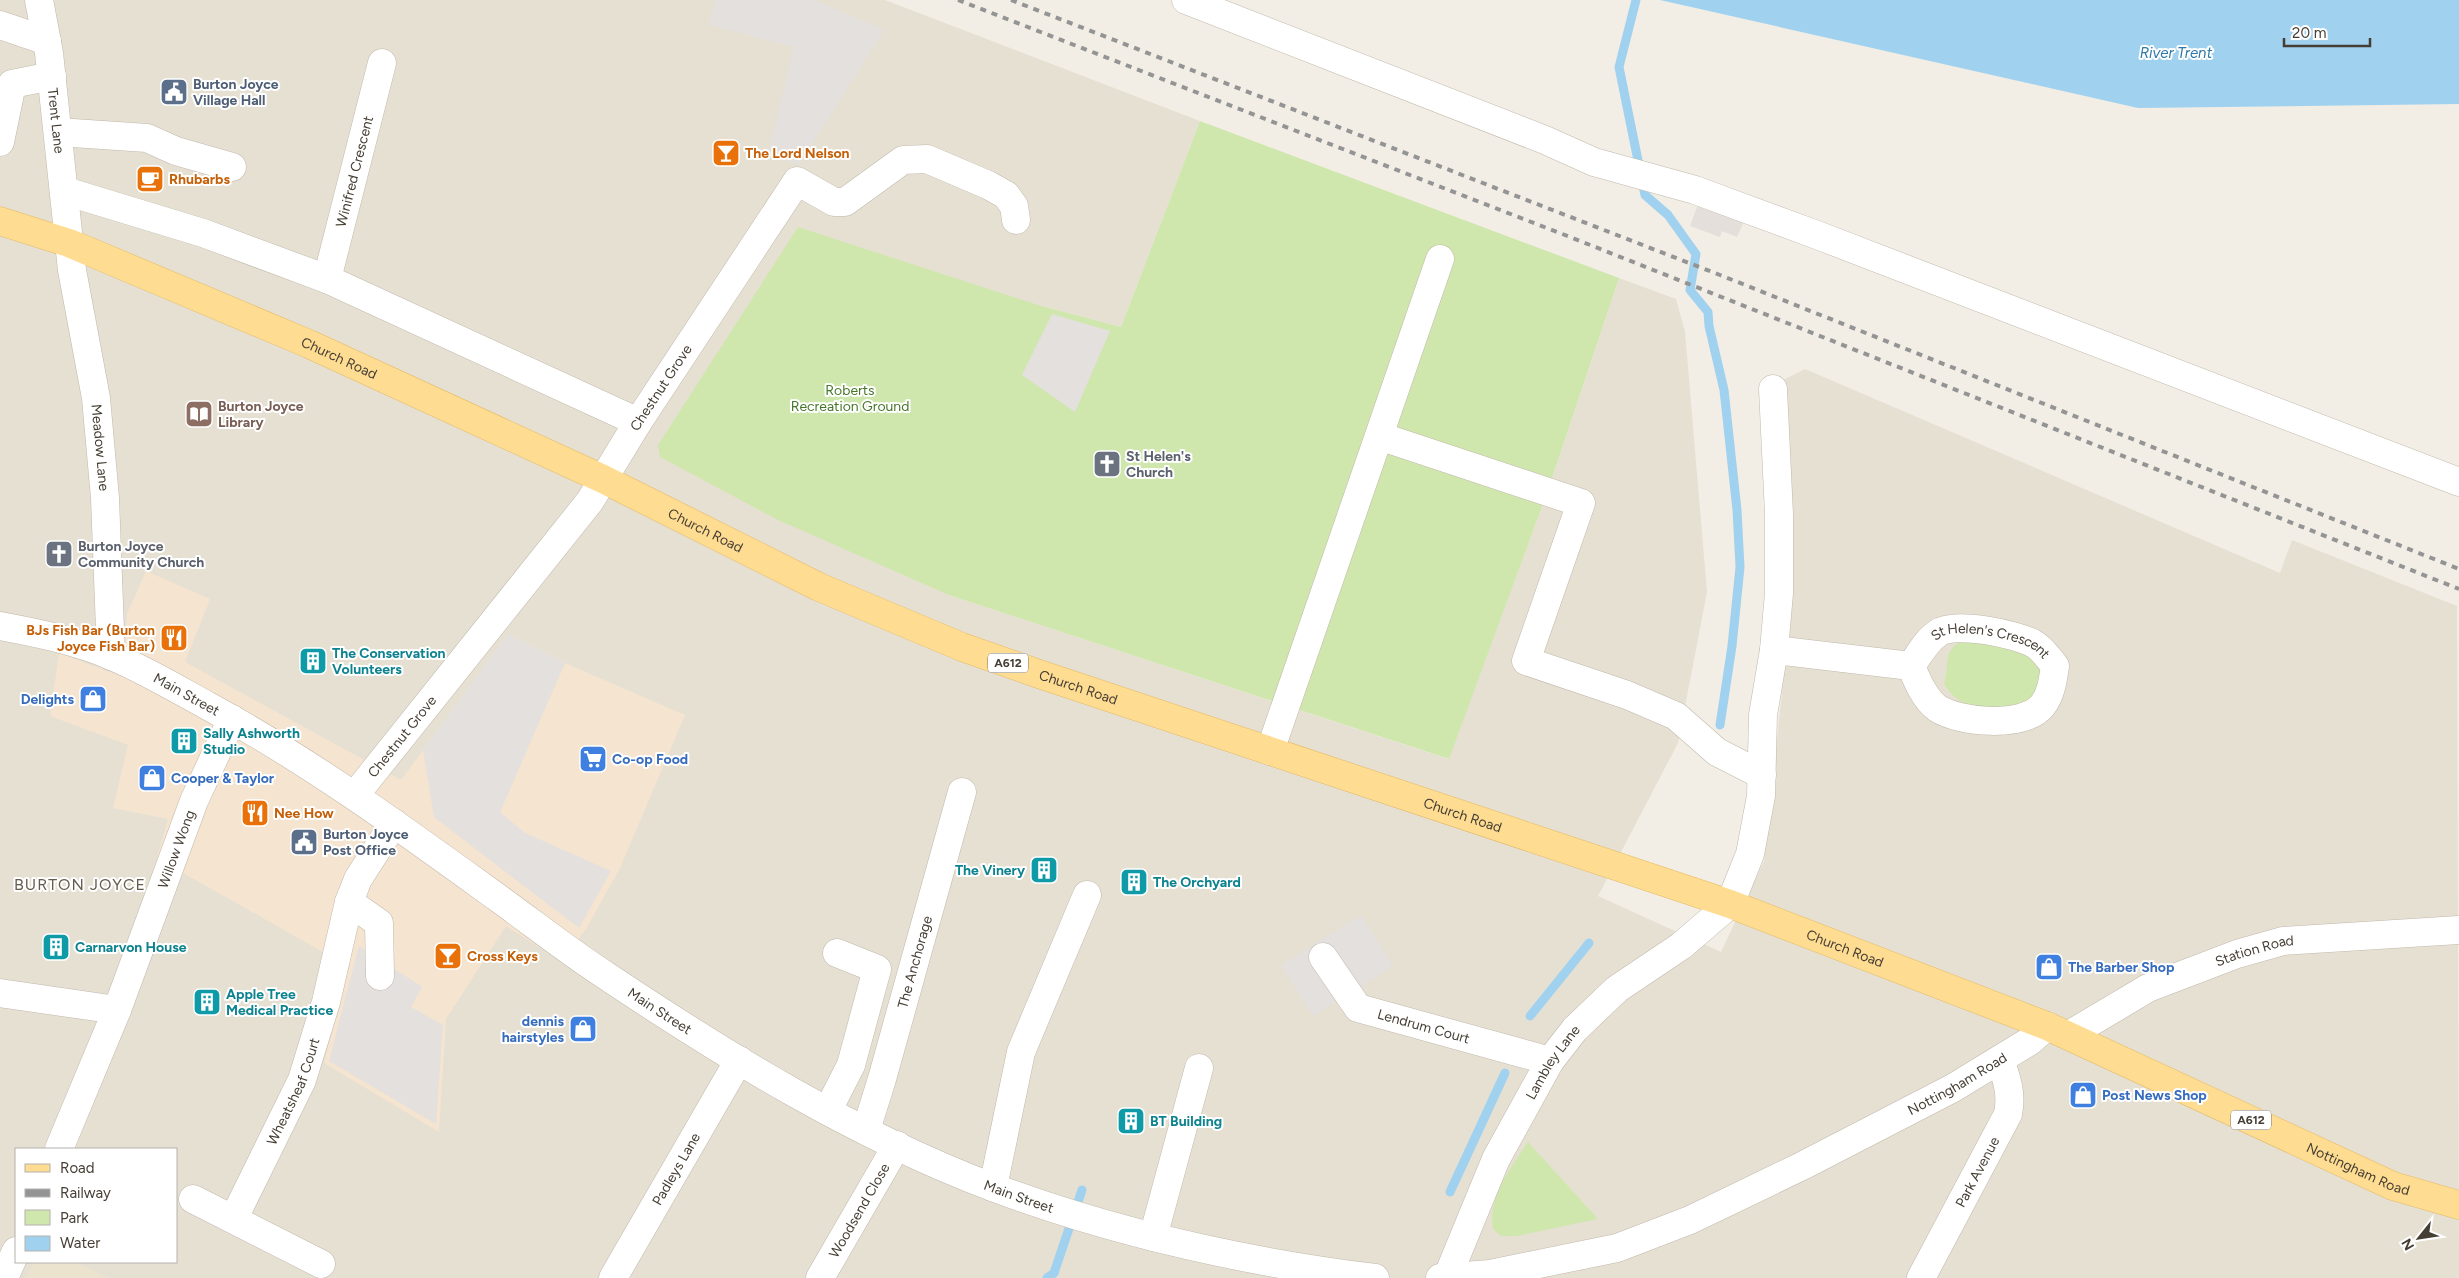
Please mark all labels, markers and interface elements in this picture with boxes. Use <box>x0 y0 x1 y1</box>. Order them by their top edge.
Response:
scale bar <box>2284 15 2370 47</box>
text: 20 m <box>2292 24 2326 42</box>
water label: River Trent <box>2140 44 2212 62</box>
place label: Burton Joyce Village Hall <box>193 76 279 109</box>
public building icon: Burton Joyce Village Hall <box>159 77 189 107</box>
street label: Trent Lane <box>44 87 68 155</box>
street label: Winifred Crescent <box>333 114 377 229</box>
bar icon: The Lord Nelson <box>711 138 741 168</box>
place label: The Lord Nelson <box>745 145 850 162</box>
cafe icon: Rhubarbs <box>135 164 165 194</box>
place label: Rhubarbs <box>169 171 230 188</box>
street label: Church Road <box>299 334 380 383</box>
street label: Chestnut Grove <box>627 341 696 434</box>
park label: Roberts Recreation Ground <box>791 382 909 415</box>
place label: Burton Joyce Library <box>218 398 304 431</box>
library icon: Burton Joyce Library <box>184 399 214 429</box>
street label: Meadow Lane <box>88 403 112 492</box>
place label: St Helen's Church <box>1126 448 1191 481</box>
church icon: St Helen's Church <box>1092 449 1122 479</box>
street label: Church Road <box>665 505 746 557</box>
place label: Burton Joyce Community Church <box>78 538 204 571</box>
church icon: Burton Joyce Community Church <box>44 539 74 569</box>
street label: St Helen's Crescent <box>1928 620 2053 662</box>
place label: BJs Fish Bar (Burton Joyce Fish Bar) <box>26 622 155 655</box>
restaurant icon: BJs Fish Bar (Burton Joyce Fish Bar) <box>159 623 189 653</box>
place label: The Conservation Volunteers <box>332 645 446 678</box>
building icon: The Conservation Volunteers <box>298 646 328 676</box>
road number: A612 <box>988 654 1028 672</box>
street label: Church Road <box>1037 667 1120 709</box>
street label: Main Street <box>150 670 222 720</box>
shop icon: Delights <box>78 684 108 714</box>
place label: Delights <box>21 691 74 708</box>
street label: Chestnut Grove <box>364 692 440 781</box>
place label: Sally Ashworth Studio <box>203 725 300 758</box>
building icon: Sally Ashworth Studio <box>169 726 199 756</box>
supermarket icon: Co-op Food <box>578 744 608 774</box>
place label: Co-op Food <box>612 751 688 768</box>
shop icon: Cooper & Taylor <box>137 763 167 793</box>
place label: Cooper & Taylor <box>171 770 275 787</box>
street label: Church Road <box>1421 795 1504 836</box>
restaurant icon: Nee How <box>240 798 270 828</box>
place label: Nee How <box>274 805 334 822</box>
street label: Willow Wong <box>155 808 199 891</box>
place label: Burton Joyce Post Office <box>323 826 409 859</box>
public building icon: Burton Joyce Post Office <box>289 827 319 857</box>
building icon: The Vinery <box>1029 855 1059 885</box>
place label: The Vinery <box>955 862 1026 879</box>
building icon: The Orchyard <box>1119 867 1149 897</box>
place label: The Orchyard <box>1153 874 1241 891</box>
district label: BURTON JOYCE <box>14 875 146 894</box>
street label: The Anchorage <box>894 914 936 1010</box>
street label: Church Road <box>1804 926 1886 971</box>
building icon: Carnarvon House <box>41 932 71 962</box>
street label: Station Road <box>2213 932 2294 971</box>
place label: Carnarvon House <box>75 939 187 956</box>
bar icon: Cross Keys <box>433 941 463 971</box>
place label: Cross Keys <box>467 948 538 965</box>
shop icon: The Barber Shop <box>2034 952 2064 982</box>
place label: The Barber Shop <box>2068 959 2174 976</box>
street label: Main Street <box>624 984 695 1038</box>
place label: Apple Tree Medical Practice <box>226 986 333 1019</box>
building icon: Apple Tree Medical Practice <box>192 987 222 1017</box>
street label: Lendrum Court <box>1376 1006 1472 1047</box>
place label: dennis hairstyles <box>502 1013 564 1046</box>
shop icon: dennis hairstyles <box>568 1014 598 1044</box>
street label: Lambley Lane <box>1522 1022 1584 1103</box>
street label: Wheatsheaf Court <box>263 1036 323 1148</box>
street label: Nottingham Road <box>1905 1049 2010 1119</box>
shop icon: Post News Shop <box>2068 1080 2098 1110</box>
place label: Post News Shop <box>2102 1087 2207 1104</box>
building icon: BT Building <box>1116 1106 1146 1136</box>
road number: A612 <box>2231 1110 2271 1130</box>
place label: BT Building <box>1150 1113 1222 1130</box>
street label: Padleys Lane <box>649 1129 704 1209</box>
street label: Park Avenue <box>1952 1134 2004 1210</box>
street label: Nottingham Road <box>2304 1139 2412 1199</box>
legend <box>15 1148 178 1263</box>
text: Road <box>60 1159 95 1177</box>
street label: Woodsend Close <box>825 1160 894 1261</box>
street label: Main Street <box>981 1177 1056 1217</box>
text: Railway <box>60 1184 111 1202</box>
text: Park <box>60 1209 89 1227</box>
north arrow <box>2394 1213 2444 1263</box>
text: Water <box>60 1234 100 1252</box>
text: N <box>2398 1235 2418 1253</box>

